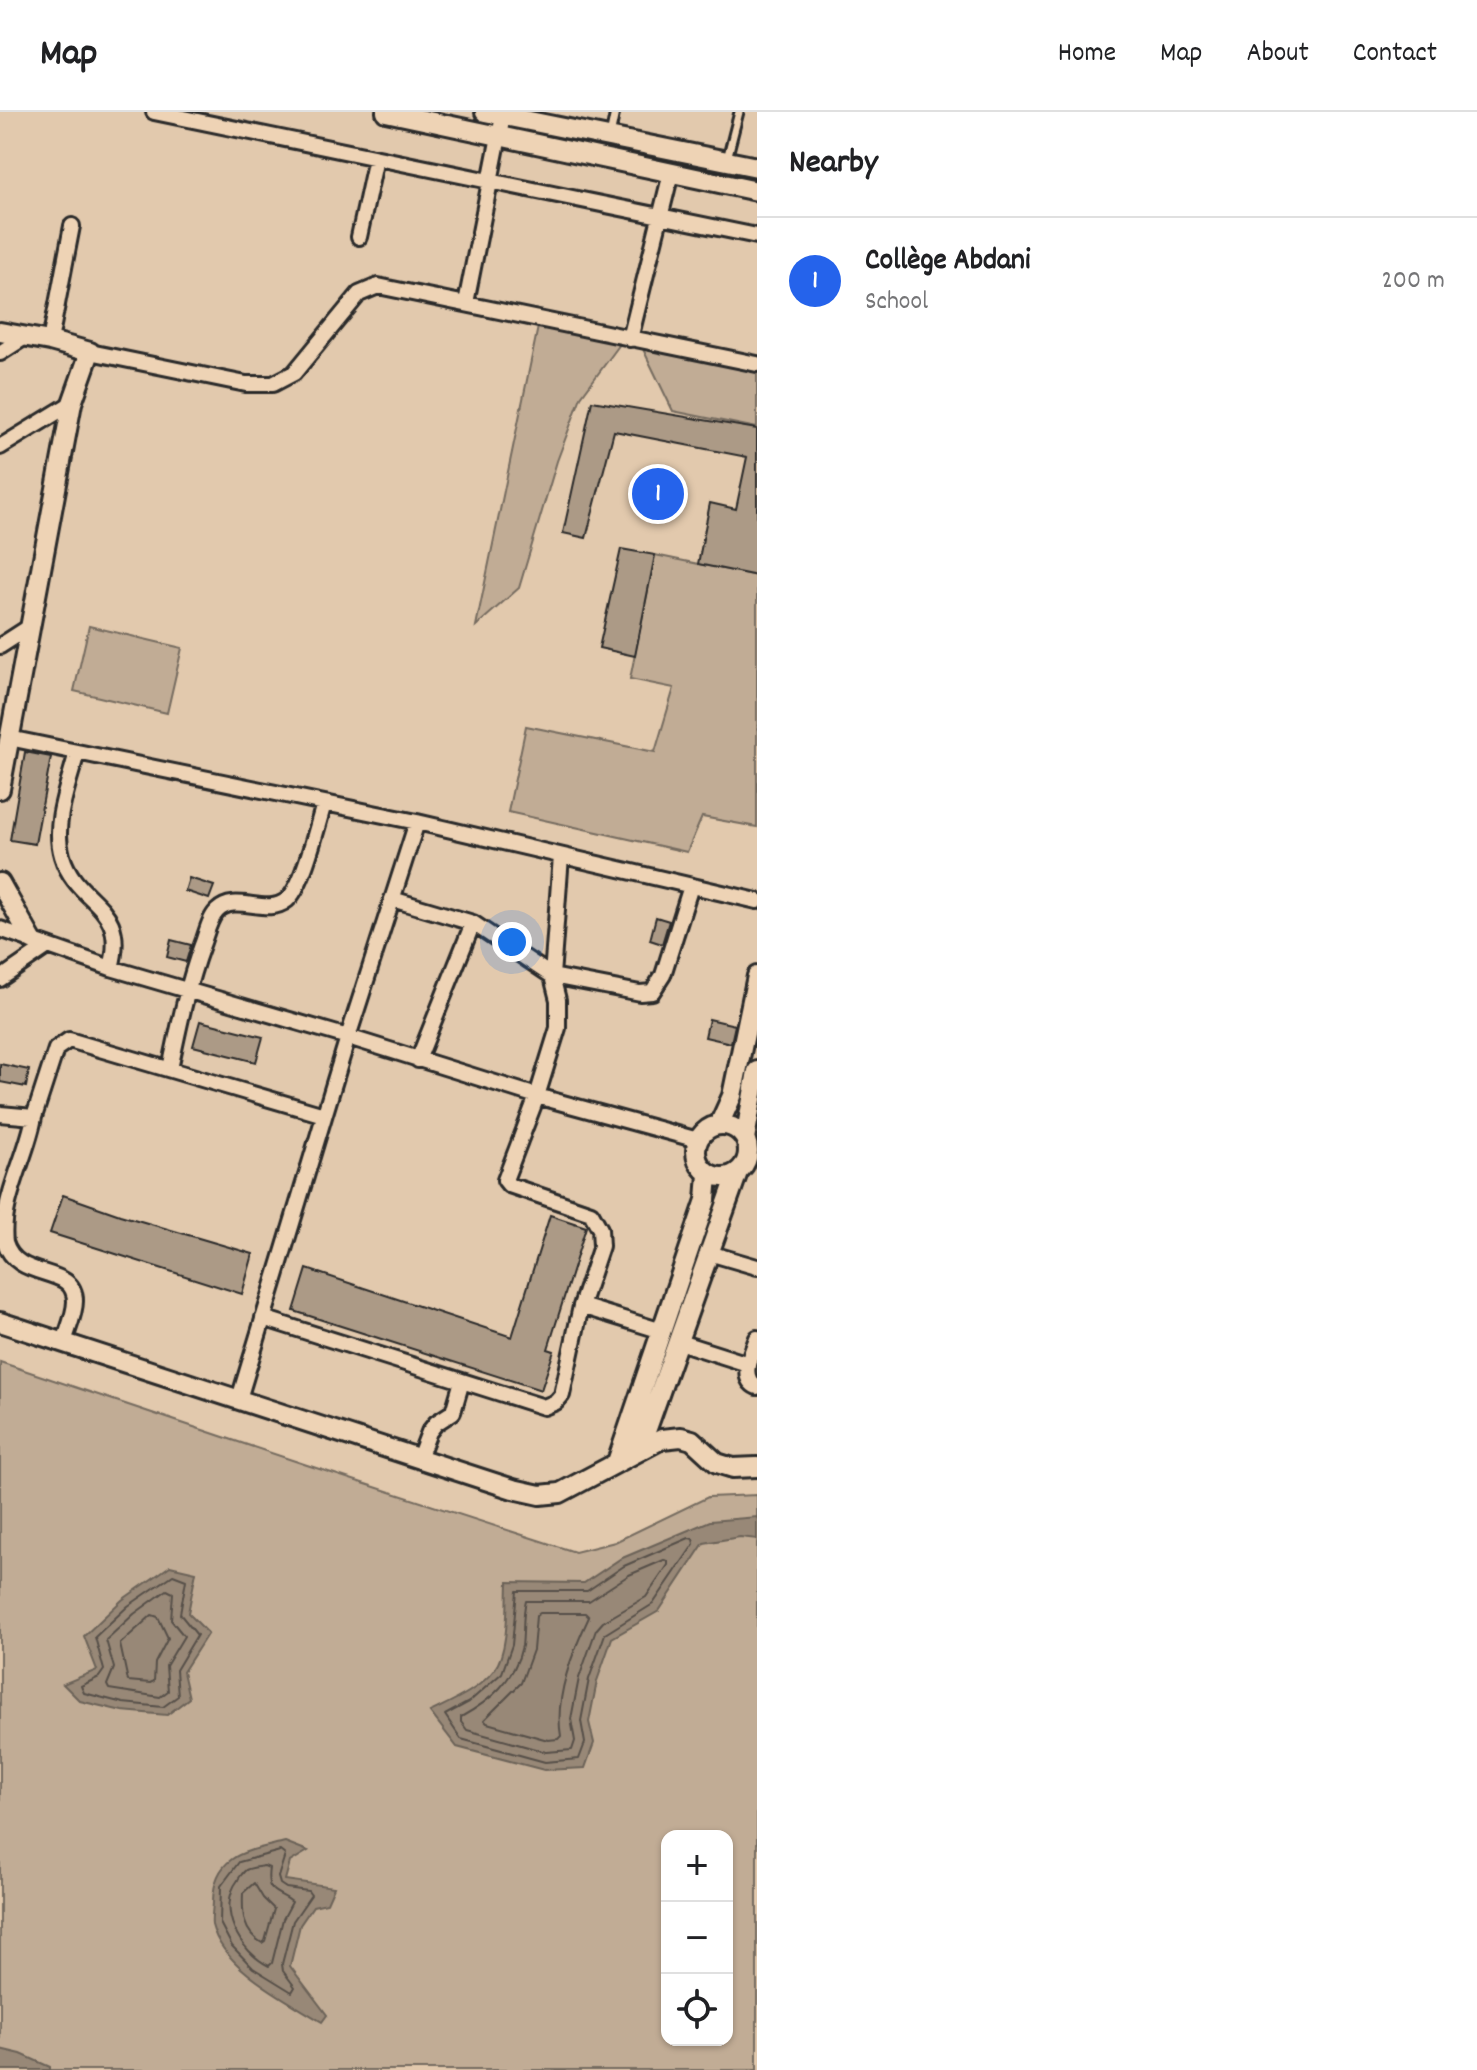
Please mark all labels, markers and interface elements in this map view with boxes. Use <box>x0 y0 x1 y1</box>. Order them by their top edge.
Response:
text: Map <box>40 28 98 83</box>
text: Home <box>1058 35 1116 75</box>
text: Map <box>1160 35 1202 75</box>
text: About <box>1246 35 1309 75</box>
text: Contact <box>1353 35 1437 75</box>
text: Nearby <box>789 140 878 189</box>
text: Collège Abdani <box>865 241 1030 284</box>
text: 1 <box>812 263 818 300</box>
text: 200 m <box>1381 263 1445 300</box>
text: School <box>865 284 928 321</box>
pin: 1 <box>632 464 684 524</box>
your location <box>492 922 532 962</box>
map controls <box>661 1830 733 2046</box>
button: + <box>661 1830 733 1902</box>
button: − <box>661 1902 733 1974</box>
button: locate <box>661 1974 733 2046</box>

